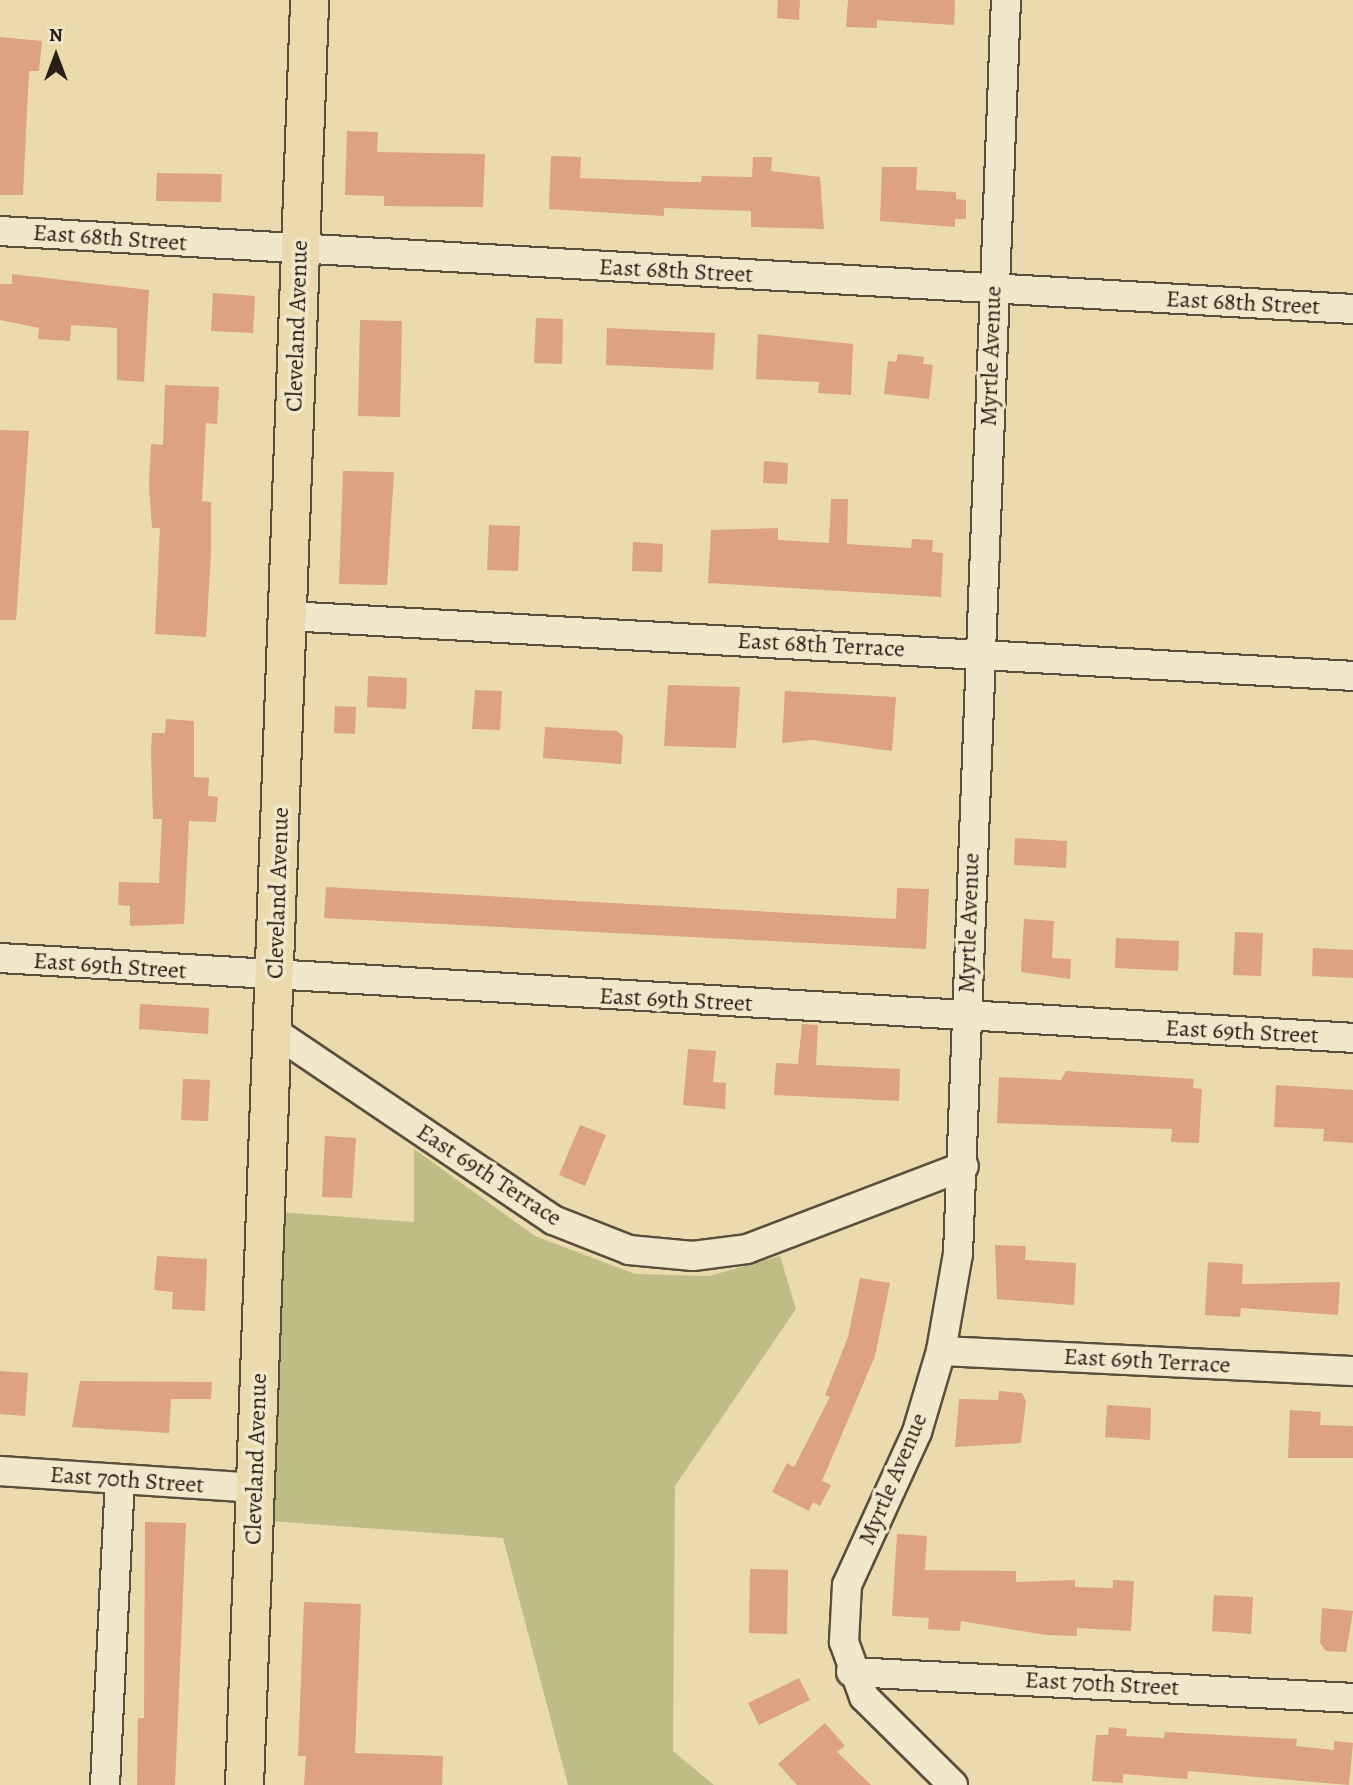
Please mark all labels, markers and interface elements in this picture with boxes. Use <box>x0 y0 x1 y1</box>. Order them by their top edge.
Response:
north arrow <box>21 21 91 91</box>
text: N <box>49 22 63 48</box>
street label: East 68th Street <box>32 218 188 258</box>
street label: Cleveland Avenue <box>280 240 314 412</box>
street label: East 68th Street <box>598 253 754 289</box>
street label: Myrtle Avenue <box>974 285 1008 427</box>
street label: East 68th Street <box>1165 285 1321 321</box>
street label: East 68th Terrace <box>736 626 906 664</box>
street label: Cleveland Avenue <box>261 807 295 979</box>
street label: Myrtle Avenue <box>952 852 986 994</box>
street label: East 69th Street <box>32 946 188 986</box>
street label: East 69th Street <box>598 982 754 1018</box>
street label: East 69th Street <box>1164 1014 1320 1050</box>
street label: East 69th Terrace <box>411 1117 567 1233</box>
street label: East 69th Terrace <box>1063 1342 1231 1380</box>
street label: Cleveland Avenue <box>239 1373 273 1545</box>
street label: Myrtle Avenue <box>852 1409 934 1549</box>
street label: East 70th Street <box>49 1460 205 1500</box>
street label: East 70th Street <box>1024 1666 1180 1702</box>

